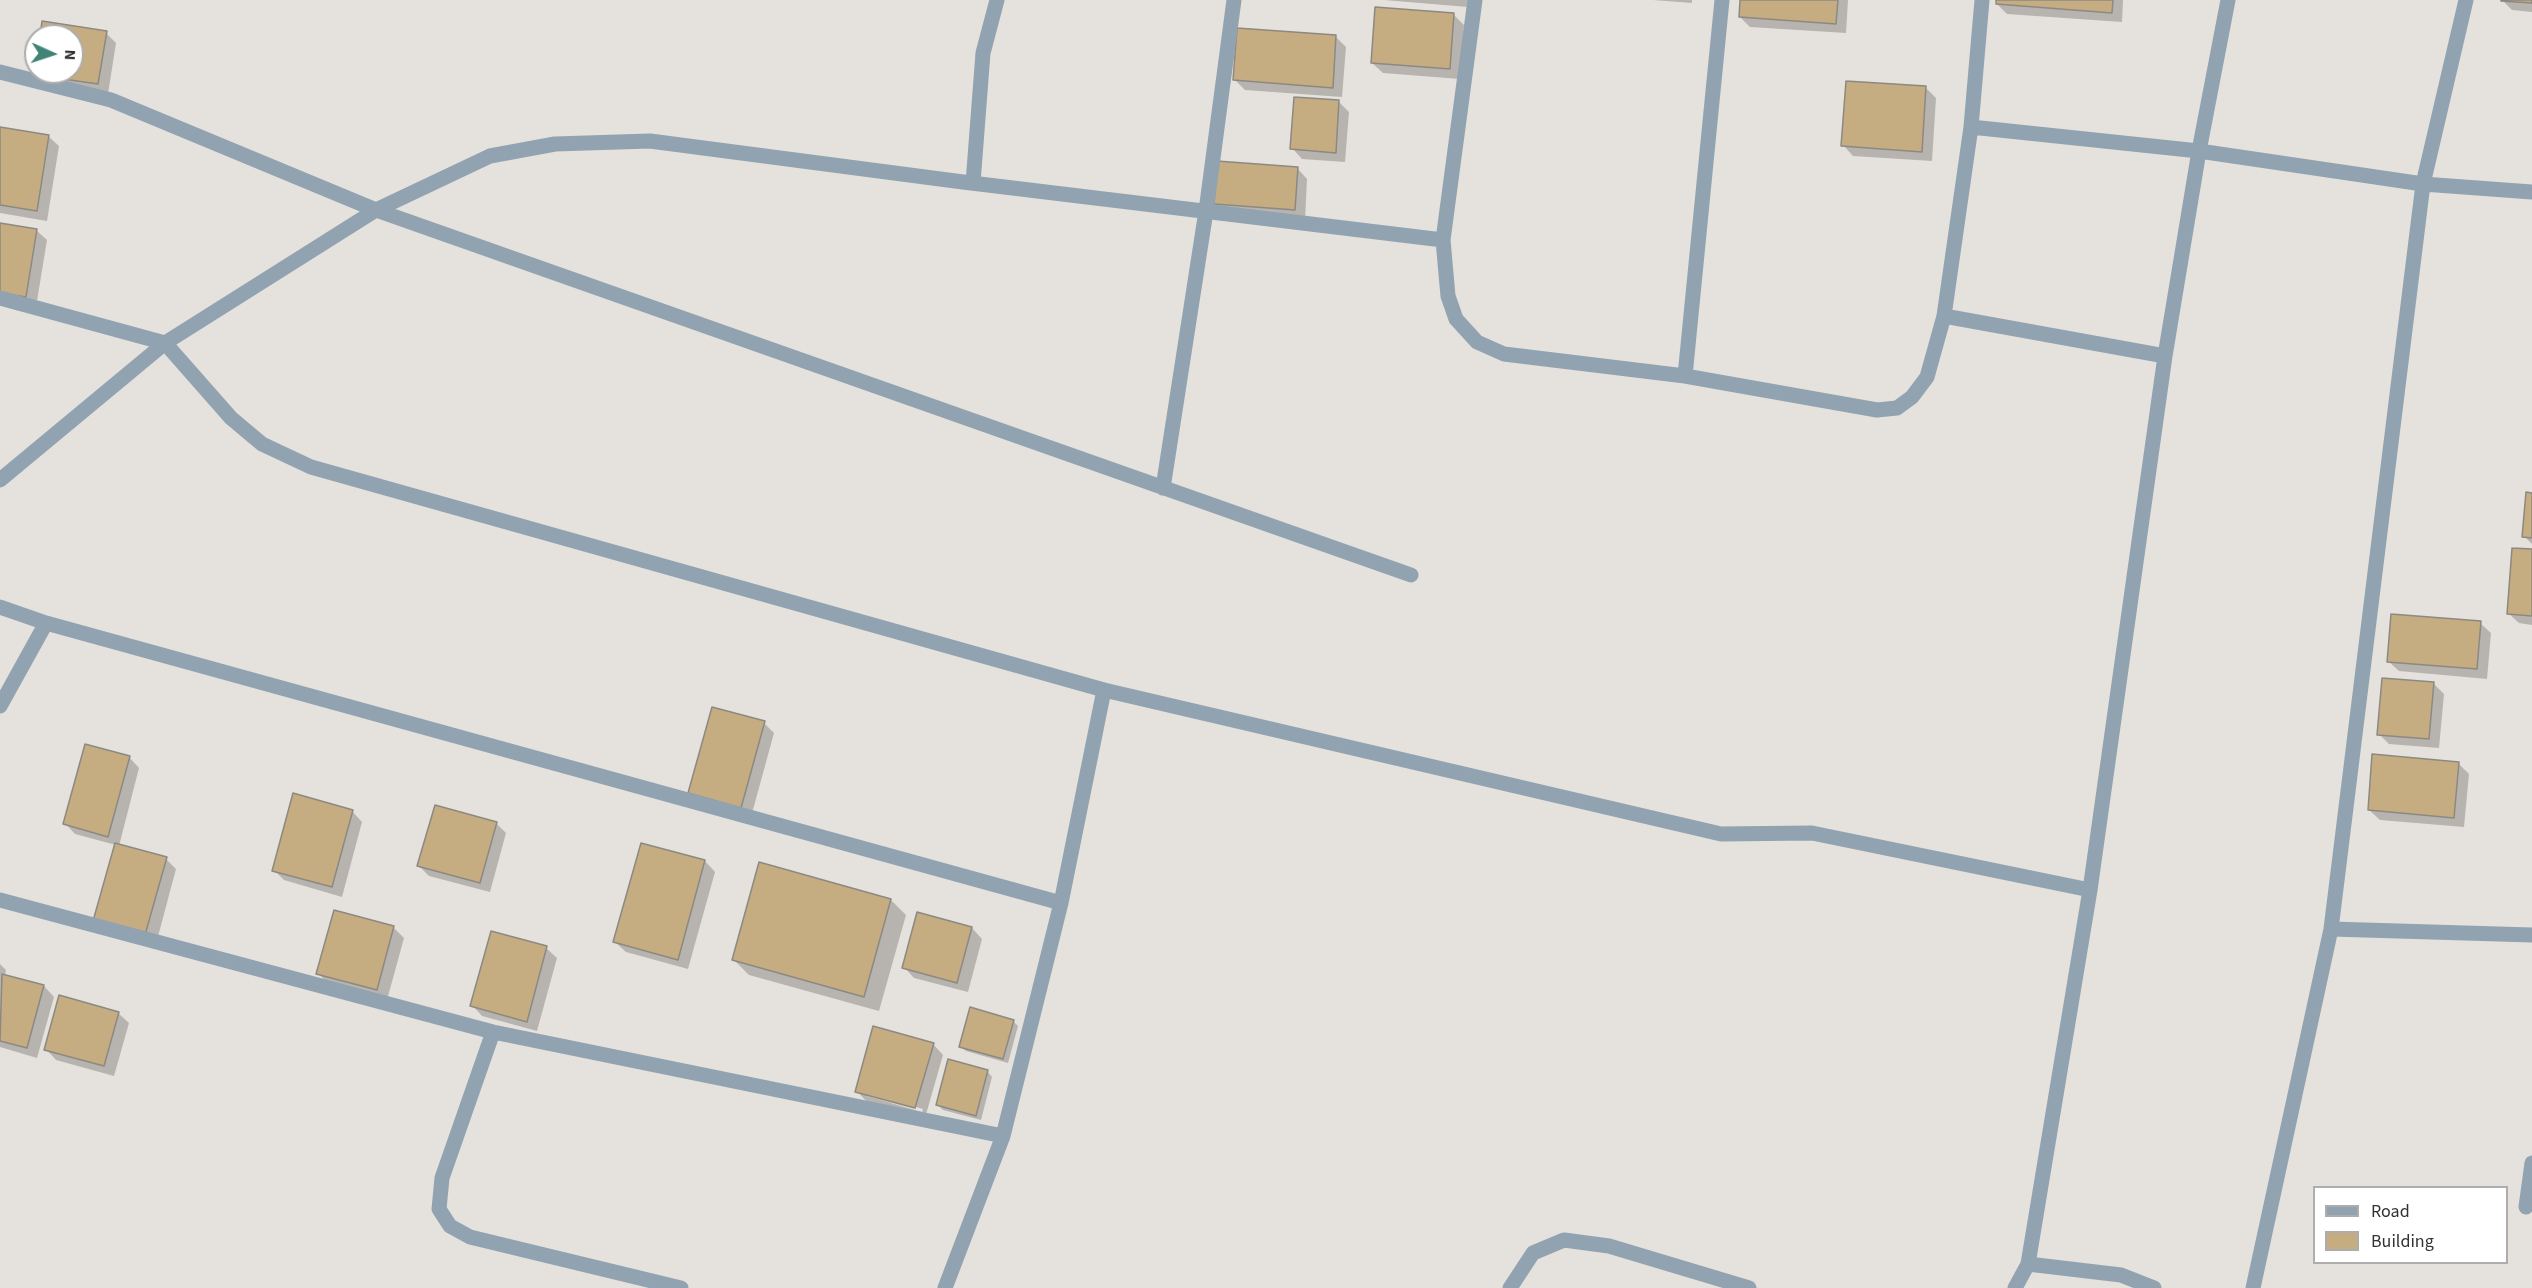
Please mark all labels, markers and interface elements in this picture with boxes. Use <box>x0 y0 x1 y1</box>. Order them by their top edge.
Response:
north arrow <box>24 24 84 84</box>
text: N <box>59 49 81 61</box>
legend <box>2313 1186 2508 1264</box>
text: Road <box>2371 1199 2410 1224</box>
text: Building <box>2371 1229 2434 1254</box>

